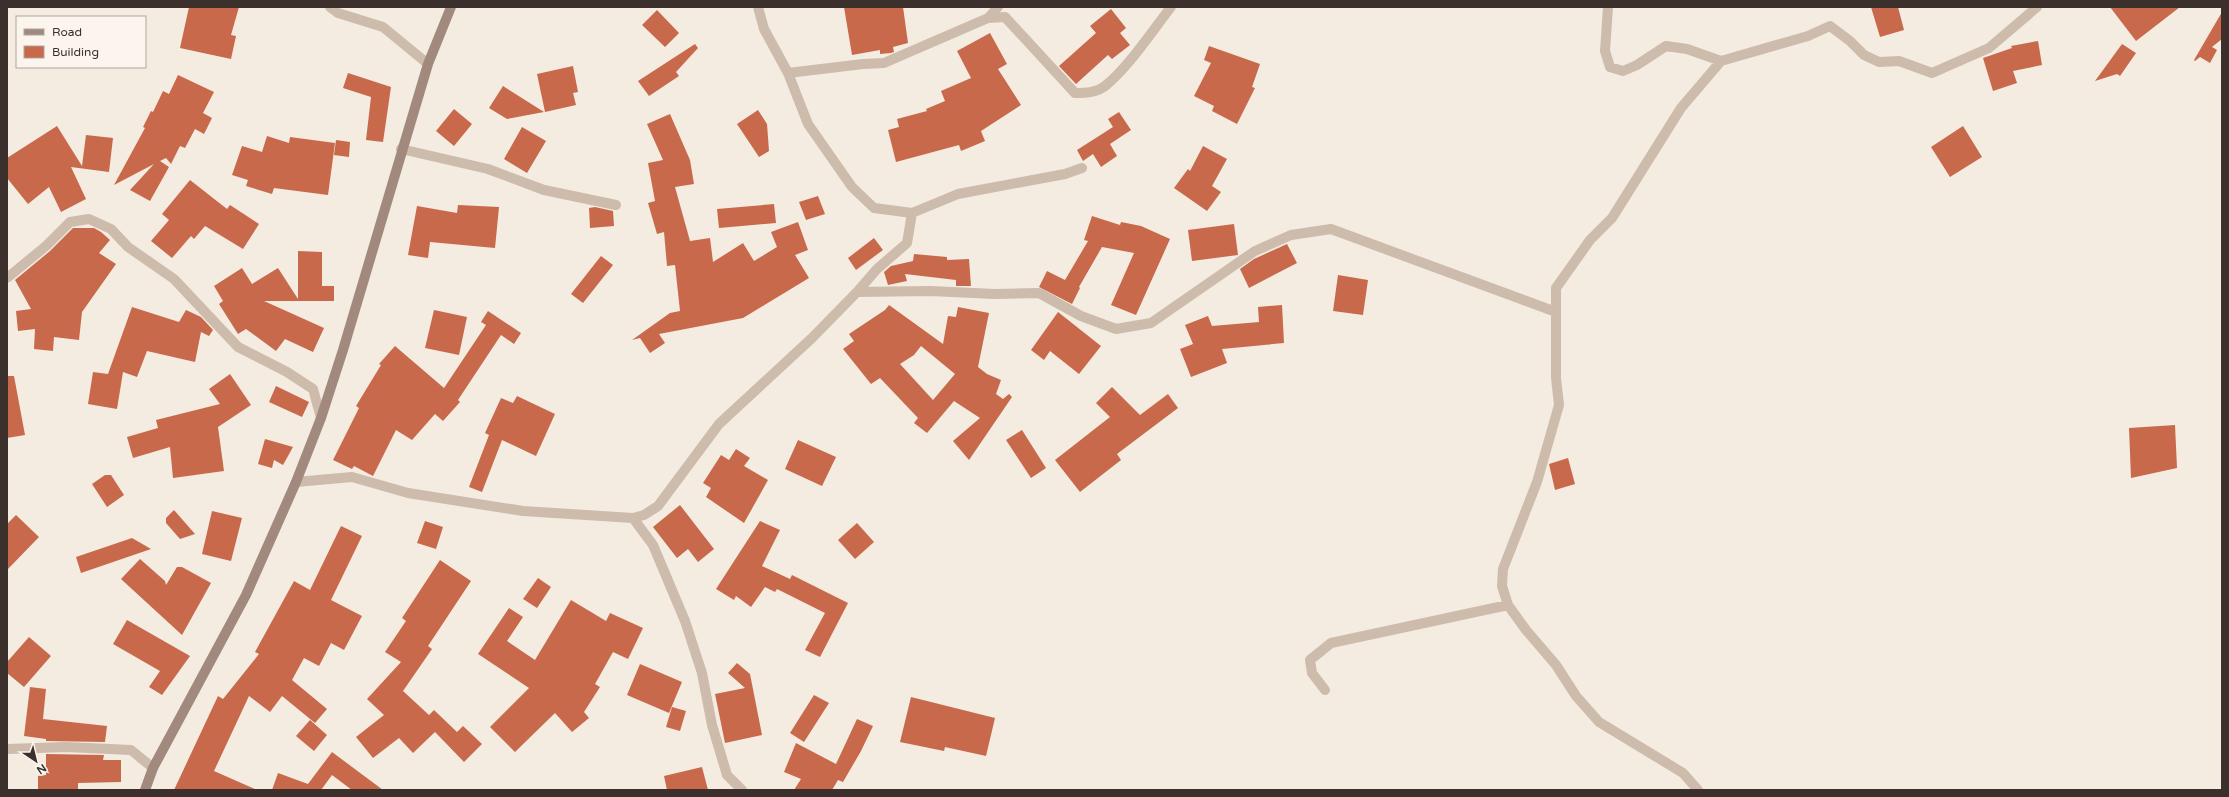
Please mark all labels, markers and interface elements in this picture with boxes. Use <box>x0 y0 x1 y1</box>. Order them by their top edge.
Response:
legend <box>16 16 146 68</box>
text: Road <box>52 25 82 39</box>
text: Building <box>52 45 99 59</box>
north arrow <box>16 741 56 781</box>
text: N <box>34 761 49 777</box>

